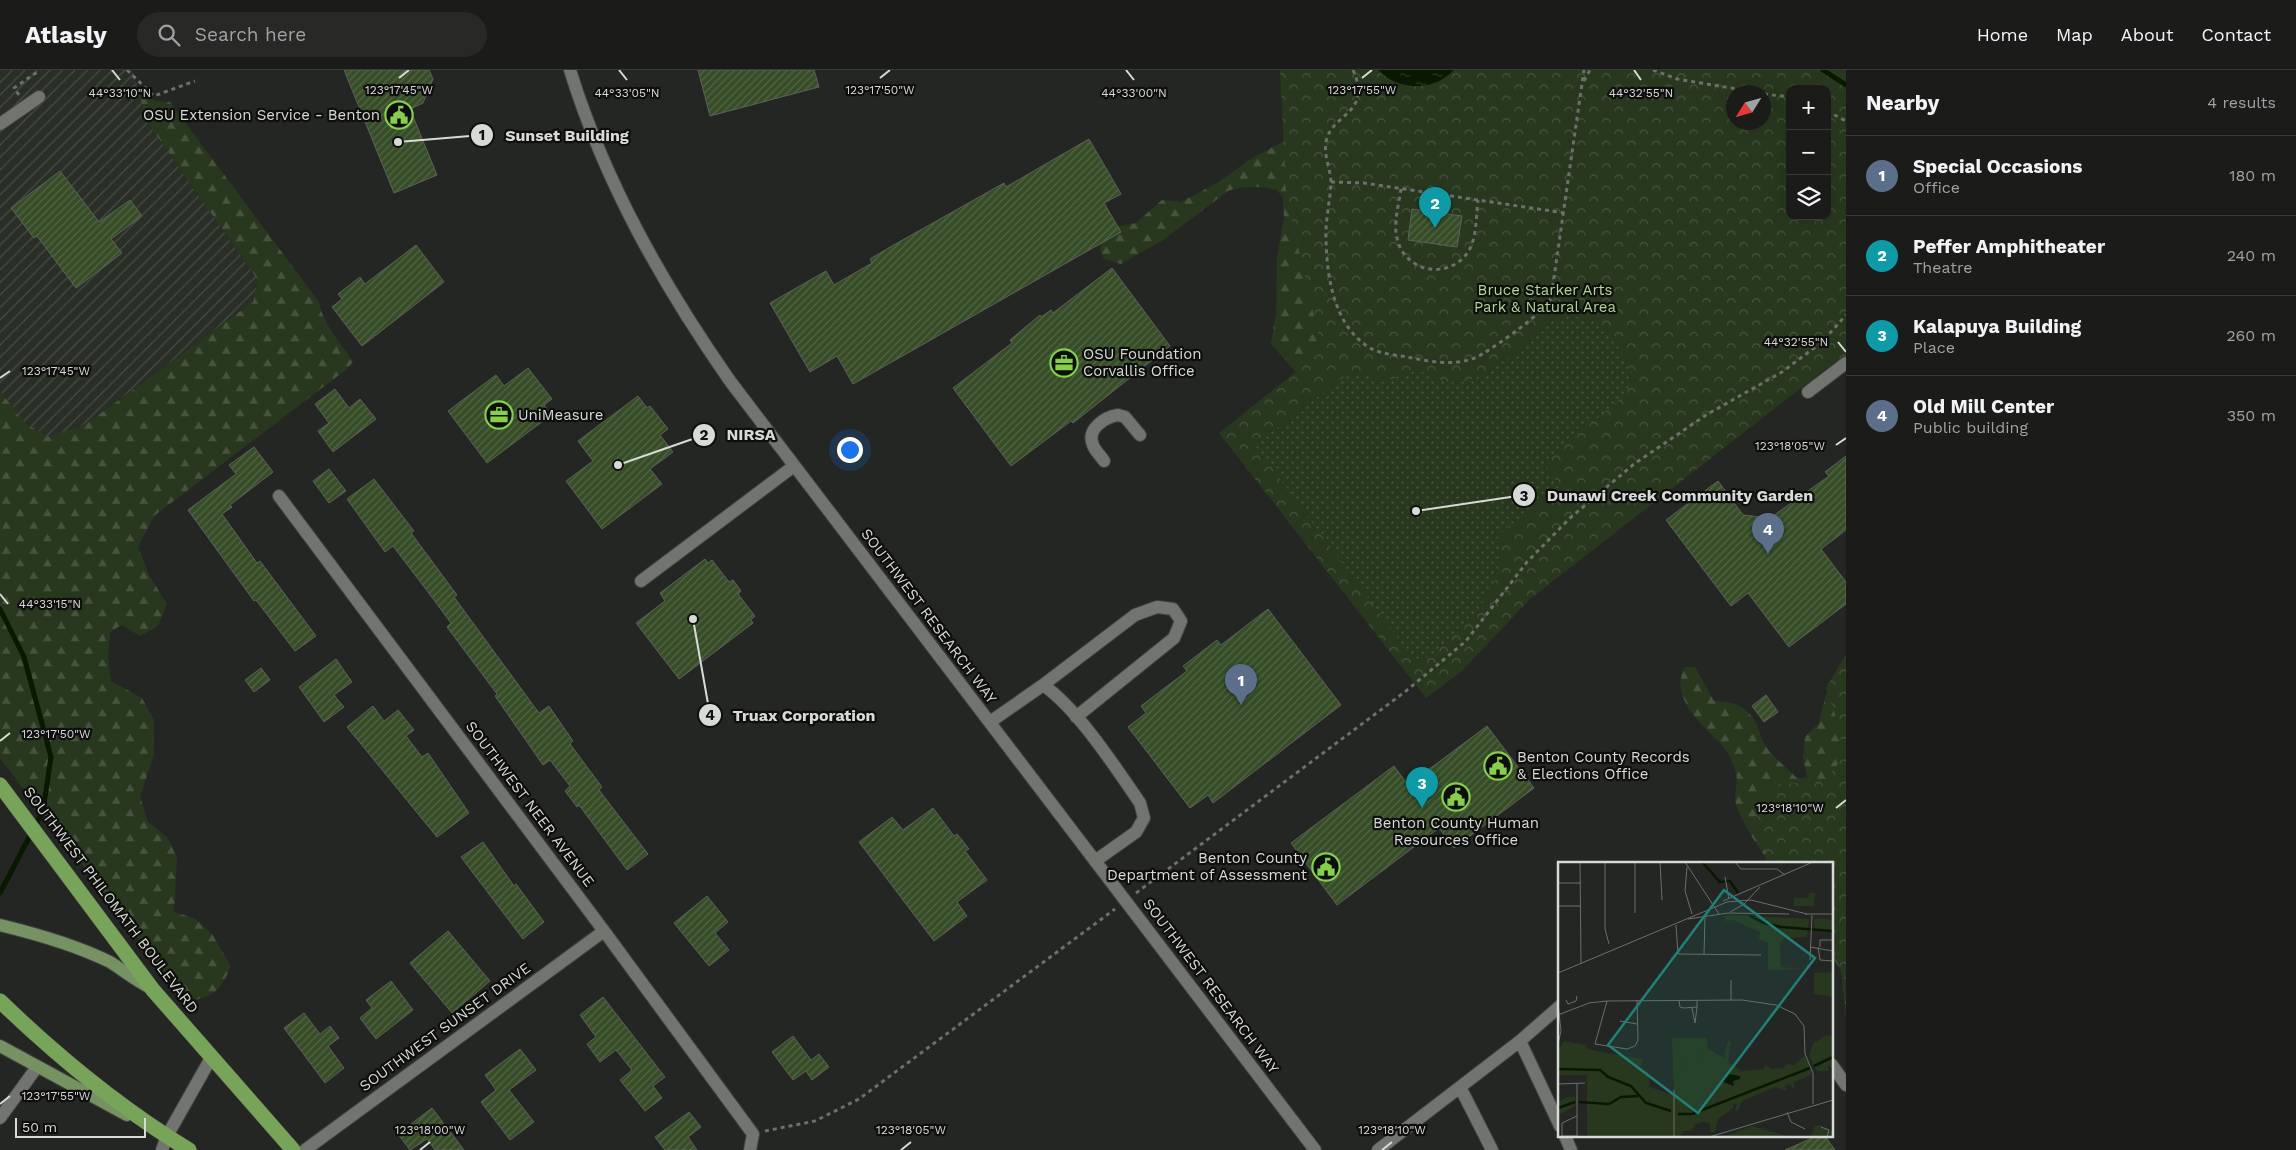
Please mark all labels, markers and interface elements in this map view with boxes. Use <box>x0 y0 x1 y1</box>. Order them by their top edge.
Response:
search box <box>137 12 487 57</box>
text: Atlasly <box>25 21 107 49</box>
icon: search <box>155 21 183 49</box>
text: Search here <box>195 23 306 46</box>
text: Home <box>1977 24 2028 45</box>
text: Map <box>2056 24 2093 45</box>
text: About <box>2121 24 2173 45</box>
text: Contact <box>2201 24 2271 45</box>
text: 123°17'45"W <box>365 83 433 97</box>
text: 123°17'50"W <box>845 83 915 97</box>
text: 123°17'55"W <box>1328 83 1397 97</box>
north arrow <box>1726 85 1771 130</box>
map controls <box>1786 85 1831 220</box>
button: + <box>1786 85 1831 130</box>
text: 44°33'10"N <box>89 86 151 100</box>
text: 44°33'05"N <box>594 86 660 100</box>
text: 44°33'00"N <box>1101 86 1167 100</box>
text: 44°32'55"N <box>1609 86 1673 100</box>
text: Nearby <box>1866 90 1939 115</box>
text: 4 results <box>2207 93 2276 112</box>
public building icon: OSU Extension Service - Benton <box>384 100 414 130</box>
place label: OSU Extension Service - Benton <box>143 106 380 124</box>
callout: Sunset Building <box>470 120 638 151</box>
text: 1 <box>479 126 485 144</box>
text: Sunset Building <box>505 126 629 145</box>
button: − <box>1786 130 1831 175</box>
text: Special Occasions <box>1913 155 2082 178</box>
text: 1 <box>1879 166 1885 185</box>
text: 180 m <box>2229 166 2276 185</box>
button: layers <box>1786 175 1831 220</box>
text: Office <box>1913 178 1960 197</box>
pin: 2 <box>1419 187 1451 228</box>
text: Peffer Amphitheater <box>1913 235 2105 258</box>
text: 2 <box>1877 246 1887 265</box>
text: 240 m <box>2227 246 2276 265</box>
text: Theatre <box>1913 258 1972 277</box>
park label: Bruce Starker Arts Park & Natural Area <box>1474 281 1617 316</box>
text: Kalapuya Building <box>1913 315 2081 338</box>
text: 3 <box>1877 326 1887 345</box>
text: 260 m <box>2226 326 2276 345</box>
text: 44°32'55"N <box>1764 335 1828 349</box>
text: Place <box>1913 338 1955 357</box>
place label: OSU Foundation Corvallis Office <box>1083 345 1202 380</box>
office icon: OSU Foundation Corvallis Office <box>1049 348 1079 378</box>
text: 123°17'45"W <box>22 364 90 378</box>
text: Old Mill Center <box>1913 395 2054 418</box>
office icon: UniMeasure <box>484 400 514 430</box>
place label: UniMeasure <box>518 406 603 424</box>
text: 4 <box>1877 406 1887 425</box>
text: 350 m <box>2227 406 2276 425</box>
text: Public building <box>1913 418 2028 437</box>
callout: NIRSA <box>691 419 785 450</box>
text: NIRSA <box>726 425 776 444</box>
text: 2 <box>700 426 709 444</box>
your location <box>837 437 863 463</box>
text: 123°18'05"W <box>1755 439 1825 453</box>
callout: Dunawi Creek Community Garden <box>1512 480 1824 511</box>
text: Dunawi Creek Community Garden <box>1547 486 1813 505</box>
text: 3 <box>1520 487 1529 505</box>
pin: 4 <box>1752 513 1784 554</box>
street label: SOUTHWEST RESEARCH WAY <box>857 525 1001 707</box>
text: 44°33'15"N <box>19 597 81 611</box>
pin: 1 <box>1225 664 1257 705</box>
callout: Truax Corporation <box>697 700 886 731</box>
text: 4 <box>705 706 715 724</box>
text: Truax Corporation <box>732 706 876 725</box>
street label: SOUTHWEST NEER AVENUE <box>462 718 598 890</box>
text: 123°17'50"W <box>21 727 91 741</box>
place label: Benton County Records & Elections Office <box>1517 748 1690 783</box>
public building icon: Benton County Records & Elections Office <box>1483 751 1513 781</box>
pin: 3 <box>1406 767 1438 808</box>
public building icon: Benton County Human Resources Office <box>1441 782 1471 812</box>
street label: SOUTHWEST PHILOMATH BOULEVARD <box>20 783 202 1017</box>
text: 123°18'10"W <box>1756 801 1824 815</box>
place label: Benton County Human Resources Office <box>1373 814 1539 849</box>
place label: Benton County Department of Assessment <box>1107 849 1308 884</box>
public building icon: Benton County Department of Assessment <box>1311 852 1341 882</box>
inset map <box>1558 862 1834 1138</box>
street label: SOUTHWEST RESEARCH WAY <box>1139 895 1283 1077</box>
street label: SOUTHWEST SUNSET DRIVE <box>356 959 534 1095</box>
text: 123°17'55"W <box>22 1089 91 1103</box>
scale bar <box>15 1115 146 1138</box>
text: 50 m <box>22 1119 57 1135</box>
text: 123°18'00"W <box>395 1123 466 1137</box>
text: 123°18'05"W <box>876 1123 946 1137</box>
text: 123°18'10"W <box>1358 1123 1426 1137</box>

